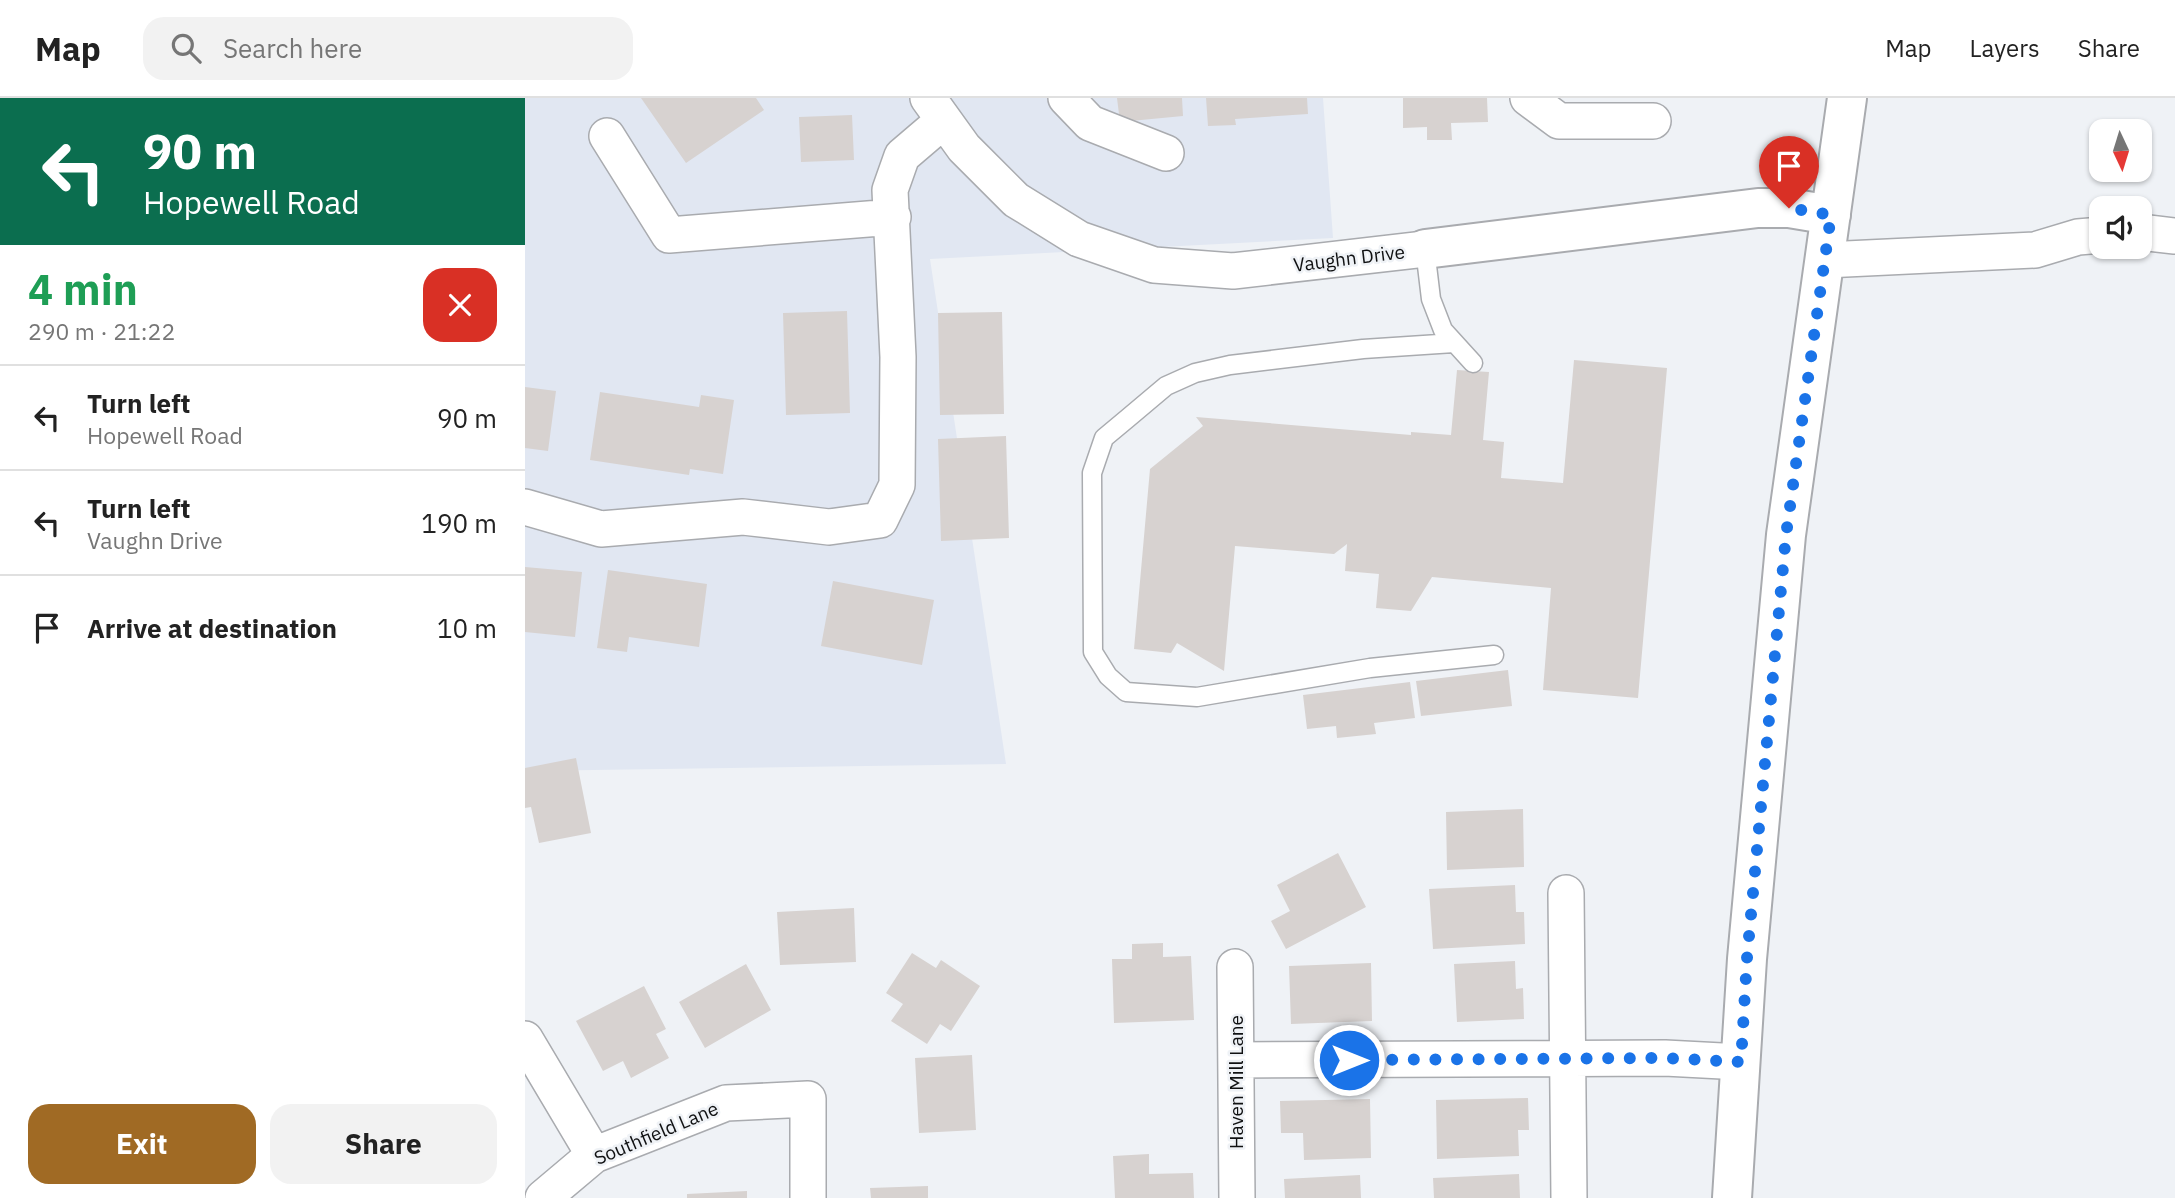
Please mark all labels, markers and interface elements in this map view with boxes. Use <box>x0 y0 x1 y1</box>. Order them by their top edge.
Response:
search box <box>143 17 633 80</box>
text: Map <box>35 27 101 70</box>
icon: search <box>167 29 205 67</box>
text: Search here <box>223 31 362 65</box>
text: Map <box>1885 32 1932 64</box>
text: Layers <box>1970 32 2040 64</box>
text: Share <box>2078 32 2140 64</box>
text: 90 m <box>143 119 257 182</box>
north arrow <box>2089 119 2153 182</box>
map controls <box>2089 119 2152 259</box>
icon: left <box>28 126 119 217</box>
pin <box>1759 136 1819 208</box>
icon: arrive <box>1770 147 1808 185</box>
text: Hopewell Road <box>143 181 360 223</box>
button: sound <box>2089 196 2152 259</box>
street label: Vaughn Drive <box>1292 239 1406 277</box>
text: 4 min <box>28 262 138 317</box>
button: close <box>423 268 497 342</box>
text: 290 m · 21:22 <box>28 316 175 346</box>
text: Turn left <box>87 386 190 420</box>
icon: left <box>28 399 66 437</box>
text: 90 m <box>437 401 497 435</box>
text: Hopewell Road <box>87 420 243 450</box>
text: Turn left <box>87 491 190 525</box>
icon: left <box>28 504 66 542</box>
text: 190 m <box>421 506 497 540</box>
text: Vaughn Drive <box>87 525 223 555</box>
icon: arrive <box>28 609 66 647</box>
text: Arrive at destination <box>87 611 337 645</box>
text: 10 m <box>437 611 497 645</box>
street label: Haven Mill Lane <box>1224 1015 1248 1149</box>
position arrow <box>1312 1023 1386 1097</box>
street label: Southfield Lane <box>590 1096 722 1170</box>
button: Exit <box>28 1104 256 1184</box>
button: Share <box>270 1104 497 1184</box>

